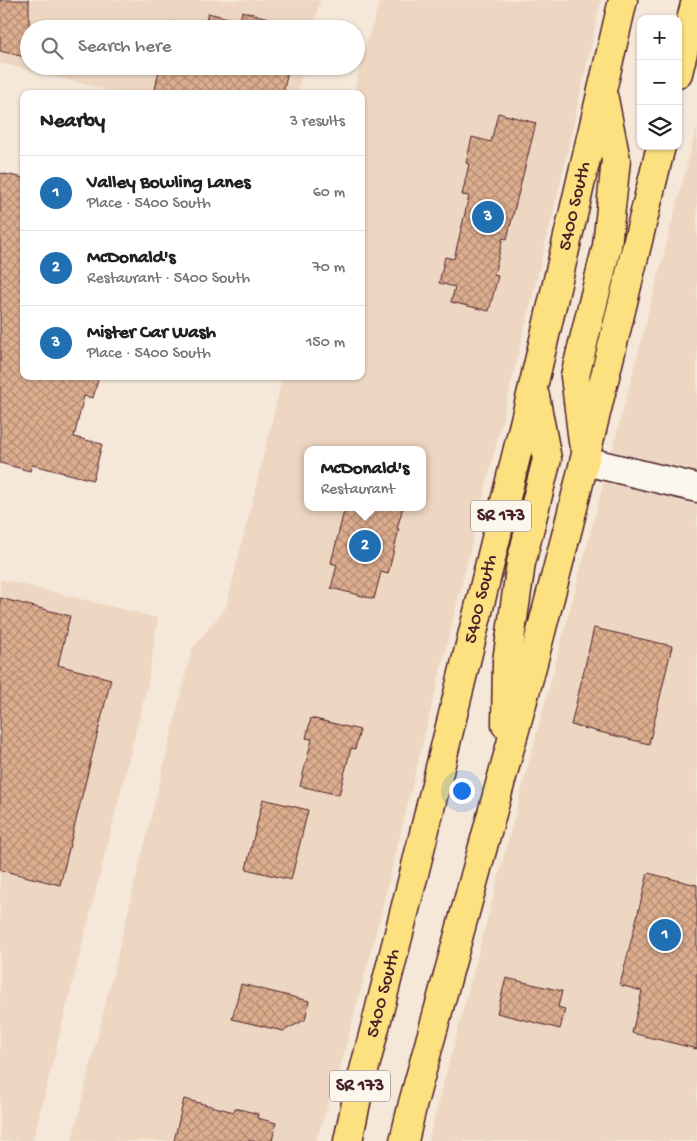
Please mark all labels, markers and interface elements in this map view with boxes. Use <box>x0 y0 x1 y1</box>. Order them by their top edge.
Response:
map controls <box>637 15 682 150</box>
button: + <box>637 15 682 60</box>
search box <box>20 20 365 75</box>
icon: search <box>38 34 66 62</box>
text: Search here <box>78 36 172 59</box>
button: − <box>637 60 682 105</box>
button: layers <box>637 105 682 150</box>
text: Nearby <box>40 110 105 135</box>
text: 3 results <box>290 113 345 132</box>
street label: 5400 South <box>554 159 597 253</box>
text: Valley Bowling Lanes <box>87 172 250 195</box>
text: 1 <box>53 184 59 203</box>
text: 60 m <box>313 184 345 203</box>
text: Place · 5400 South <box>87 195 211 214</box>
pin: 3 <box>472 198 504 236</box>
text: McDonald's <box>87 247 176 270</box>
text: 2 <box>52 259 60 278</box>
text: 70 m <box>312 259 345 278</box>
text: Restaurant · 5400 South <box>87 270 250 289</box>
text: Mister Car Wash <box>87 322 216 345</box>
text: 3 <box>52 334 60 353</box>
text: 150 m <box>306 334 345 353</box>
text: Place · 5400 South <box>87 345 211 364</box>
popup <box>304 446 426 511</box>
text: McDonald's <box>321 458 409 481</box>
text: Restaurant <box>321 481 395 500</box>
road number: SR 173 <box>471 501 531 532</box>
pin: 2 <box>349 527 381 565</box>
street label: 5400 South <box>459 552 503 646</box>
your location <box>449 778 475 804</box>
pin: 1 <box>649 916 681 954</box>
street label: 5400 South <box>361 946 406 1040</box>
road number: SR 173 <box>330 1070 390 1102</box>

